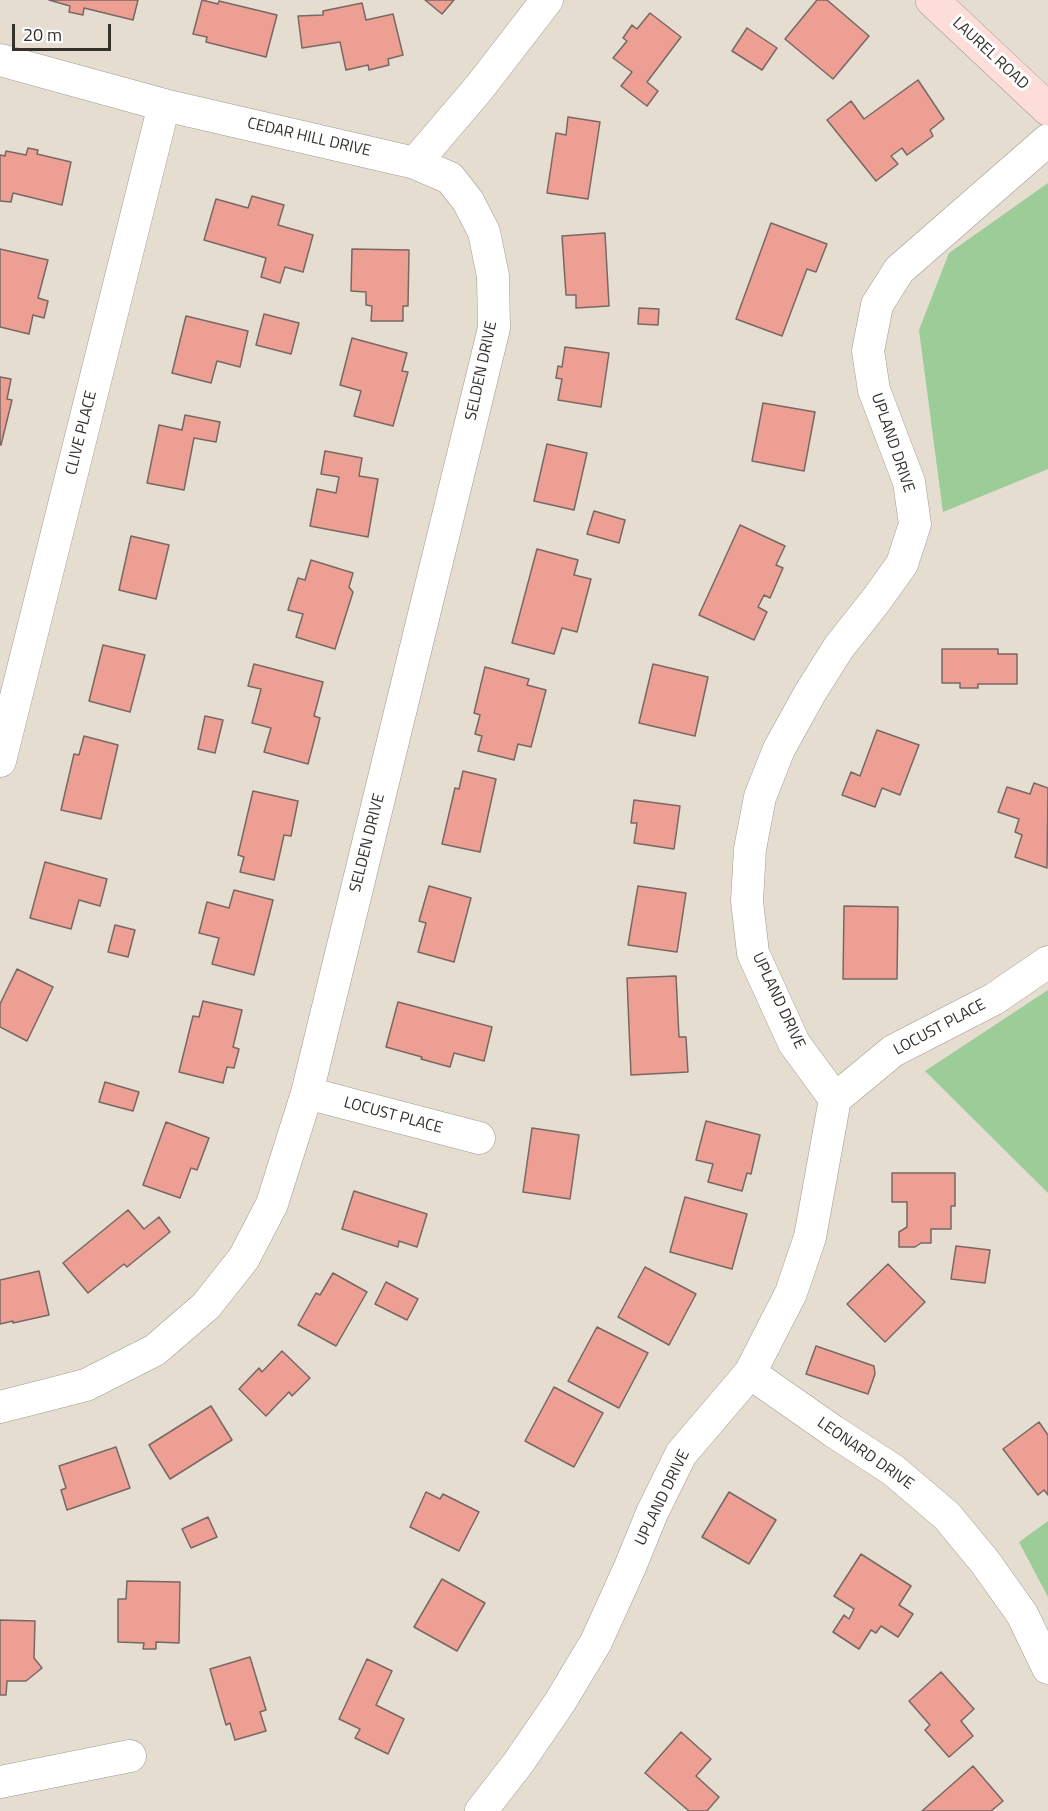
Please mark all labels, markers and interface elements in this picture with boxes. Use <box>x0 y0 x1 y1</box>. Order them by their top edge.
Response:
scale bar <box>15 12 114 50</box>
street label: LAUREL ROAD <box>948 14 1032 94</box>
text: 20 m <box>23 21 62 48</box>
street label: CEDAR HILL DRIVE <box>245 114 373 162</box>
street label: SELDEN DRIVE <box>462 320 502 422</box>
street label: CLIVE PLACE <box>62 389 102 477</box>
street label: UPLAND DRIVE <box>866 391 918 495</box>
street label: SELDEN DRIVE <box>346 792 390 894</box>
street label: UPLAND DRIVE <box>747 950 809 1052</box>
street label: LOCUST PLACE <box>891 996 989 1060</box>
street label: LOCUST PLACE <box>341 1094 445 1138</box>
street label: LEONARD DRIVE <box>813 1414 917 1494</box>
street label: UPLAND DRIVE <box>632 1447 694 1549</box>

